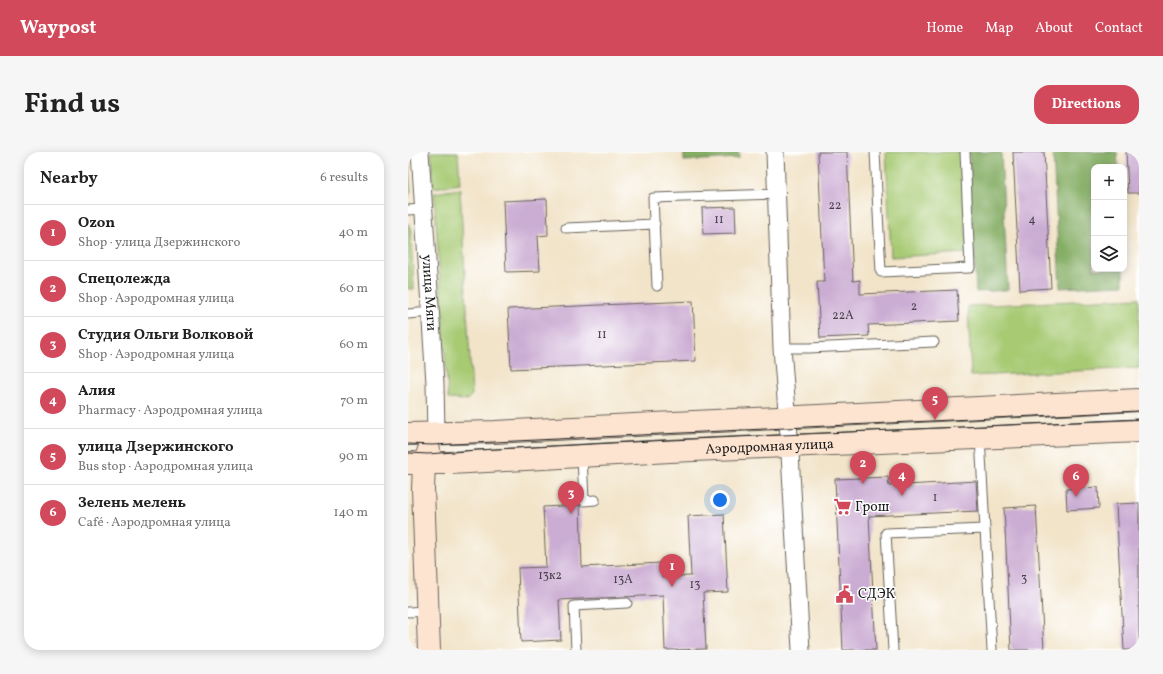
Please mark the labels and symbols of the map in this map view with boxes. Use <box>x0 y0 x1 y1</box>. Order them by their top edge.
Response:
house number: 22 <box>829 198 841 214</box>
house number: 11 <box>714 212 724 228</box>
house number: 4 <box>1028 212 1036 228</box>
street label: улица Мяги <box>417 254 441 332</box>
house number: 2 <box>911 299 917 315</box>
house number: 22А <box>832 308 854 324</box>
house number: 11 <box>597 327 607 343</box>
pin: 5 <box>922 387 948 420</box>
street label: Аэродромная улица <box>705 435 834 459</box>
pin: 2 <box>850 451 876 484</box>
pin: 4 <box>889 463 915 496</box>
pin: 6 <box>1063 464 1089 497</box>
pin: 3 <box>558 481 584 514</box>
your location <box>710 490 730 510</box>
house number: 1 <box>933 490 937 506</box>
supermarket icon: Грош <box>832 497 852 517</box>
place label: Грош <box>855 498 890 517</box>
pin: 1 <box>659 554 685 587</box>
house number: 13к2 <box>538 568 562 584</box>
house number: 3 <box>1021 571 1027 587</box>
house number: 13А <box>613 572 633 588</box>
house number: 13 <box>690 577 700 593</box>
public building icon: СДЭК <box>835 584 855 604</box>
place label: СДЭК <box>858 585 896 604</box>

